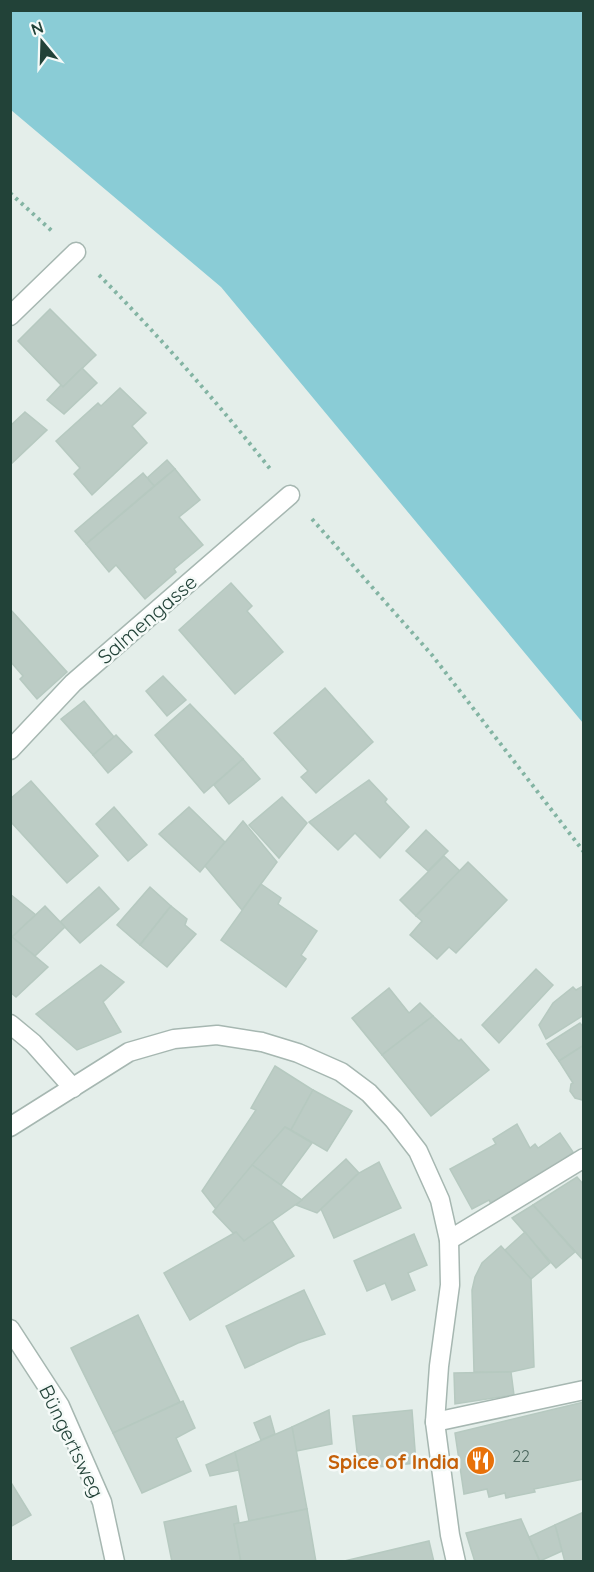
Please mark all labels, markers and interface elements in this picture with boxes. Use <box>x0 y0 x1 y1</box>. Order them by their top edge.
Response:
north arrow <box>12 12 72 72</box>
text: N <box>28 16 46 39</box>
street label: Salmengasse <box>92 569 202 669</box>
street label: Büngertsweg <box>34 1381 110 1501</box>
restaurant icon: Spice of India <box>464 1445 496 1477</box>
house number: 22 <box>512 1446 530 1466</box>
place label: Spice of India <box>328 1449 459 1474</box>

